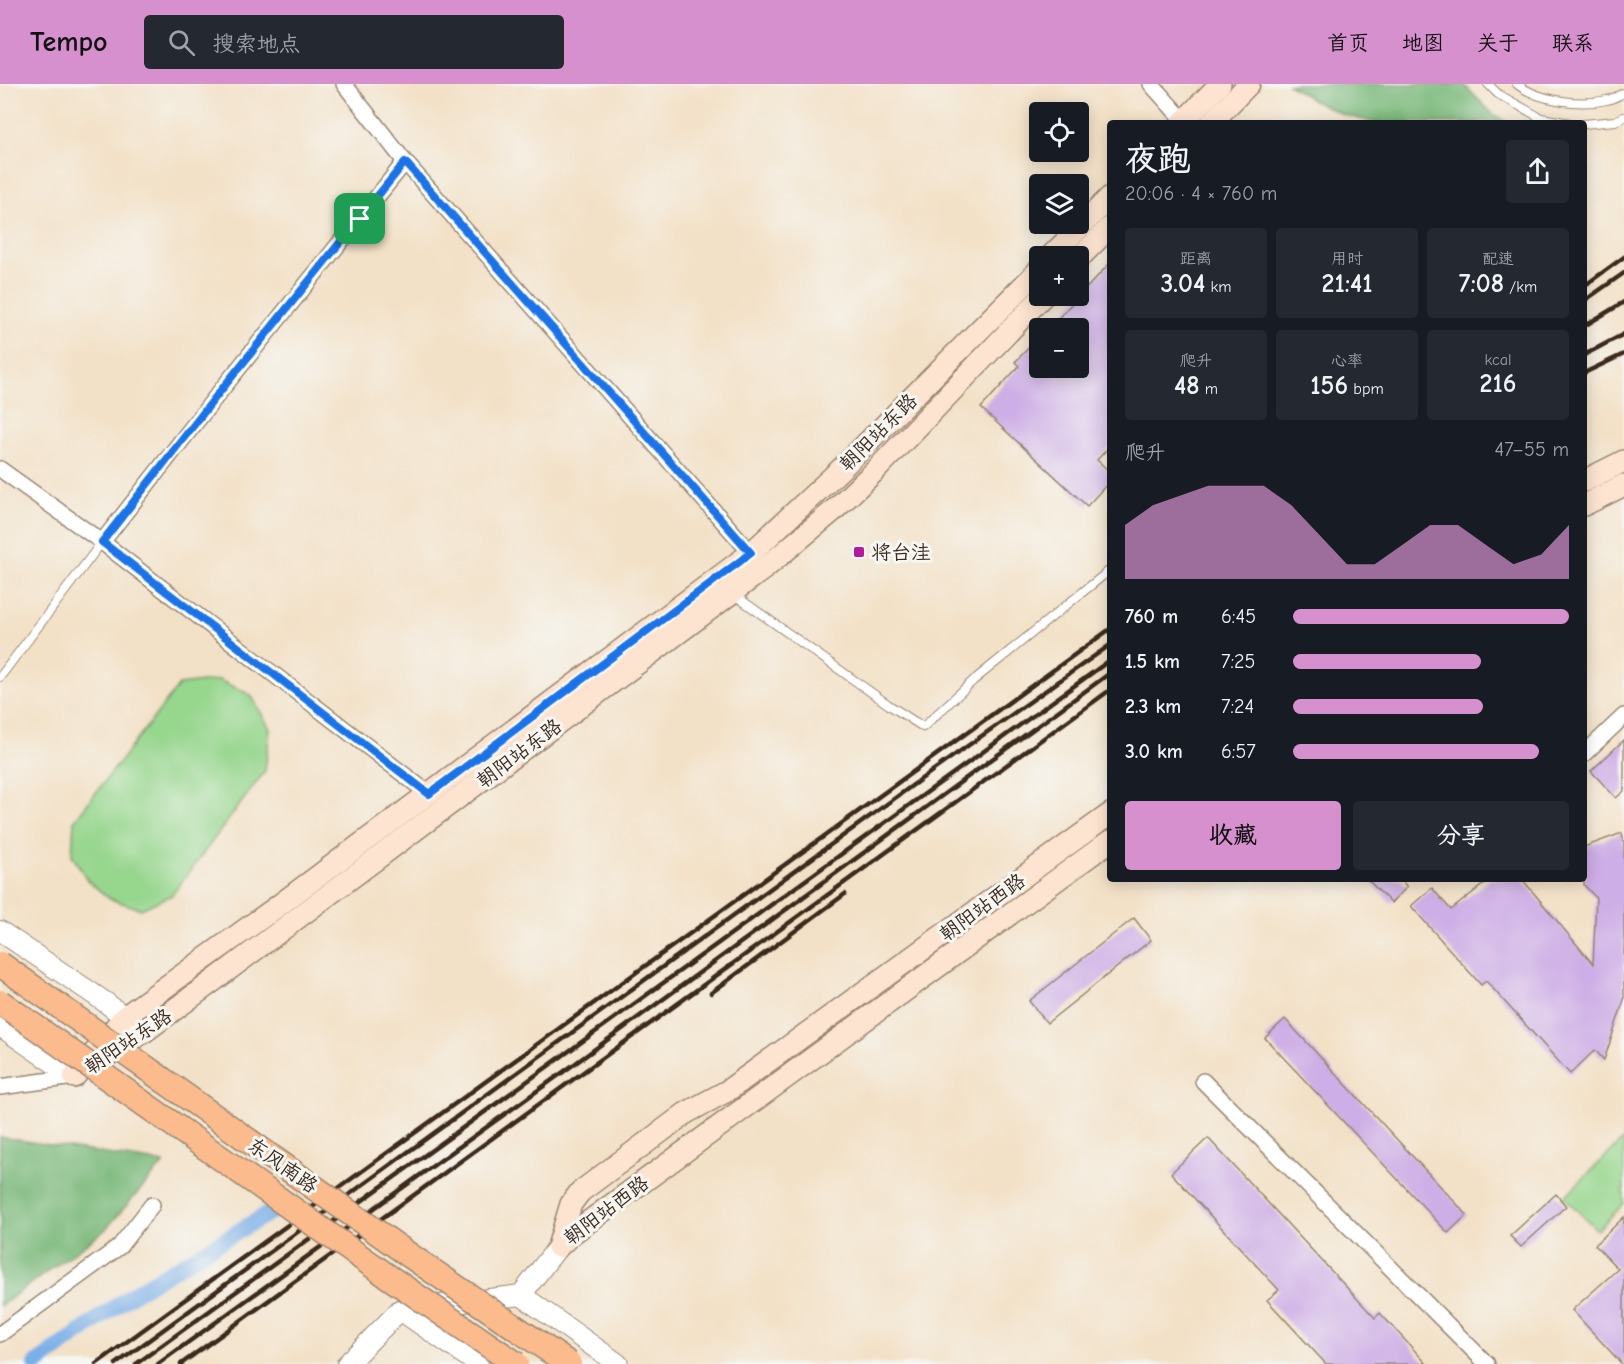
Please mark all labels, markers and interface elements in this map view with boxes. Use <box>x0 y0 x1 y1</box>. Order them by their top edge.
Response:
search box <box>144 15 564 69</box>
text: Tempo <box>30 26 108 58</box>
icon: search <box>165 26 198 59</box>
text: 搜索地点 <box>213 31 301 57</box>
text: 首页 <box>1327 31 1369 55</box>
text: 地图 <box>1402 31 1444 55</box>
text: 关于 <box>1477 31 1519 55</box>
text: 联系 <box>1552 31 1594 55</box>
map controls <box>1029 102 1089 378</box>
button: locate <box>1029 102 1089 162</box>
text: 夜跑 <box>1125 140 1191 178</box>
button: share <box>1506 140 1569 203</box>
button: layers <box>1029 174 1089 234</box>
text: 20:06 · 4 × 760 m <box>1125 182 1277 205</box>
pin <box>334 193 385 244</box>
icon: arrive <box>343 202 376 235</box>
button: + <box>1029 246 1089 306</box>
text: 距离 <box>1180 250 1212 268</box>
text: 用时 <box>1331 250 1363 268</box>
text: 配速 <box>1482 250 1514 268</box>
text: 3.04 <box>1161 269 1205 299</box>
text: 21:41 <box>1322 269 1372 299</box>
text: 7:08 <box>1459 269 1504 299</box>
text: km <box>1205 278 1231 296</box>
text: /km <box>1504 278 1537 296</box>
button: − <box>1029 318 1089 378</box>
text: kcal <box>1485 351 1511 369</box>
text: 爬升 <box>1180 352 1212 370</box>
text: 心率 <box>1331 352 1363 370</box>
text: 216 <box>1480 369 1516 399</box>
text: 48 <box>1174 371 1199 401</box>
text: 156 <box>1310 371 1348 401</box>
text: m <box>1199 380 1218 398</box>
text: bpm <box>1348 380 1384 398</box>
street label: 朝阳站东路 <box>835 388 923 476</box>
text: 47–55 m <box>1495 438 1569 461</box>
text: 爬升 <box>1125 441 1165 464</box>
place label: 将台洼 <box>871 541 931 564</box>
marker: 将台洼 <box>852 545 866 559</box>
text: 760 m <box>1125 605 1178 628</box>
text: 6:45 <box>1221 605 1256 628</box>
text: 1.5 km <box>1125 650 1180 673</box>
text: 7:25 <box>1221 650 1255 673</box>
text: 2.3 km <box>1125 695 1181 718</box>
text: 7:24 <box>1221 695 1254 718</box>
street label: 朝阳站东路 <box>472 714 567 793</box>
text: 3.0 km <box>1125 740 1183 763</box>
text: 6:57 <box>1221 740 1256 763</box>
button: 收藏 <box>1125 801 1341 870</box>
button: 分享 <box>1353 801 1569 870</box>
street label: 朝阳站西路 <box>935 868 1030 946</box>
street label: 朝阳站东路 <box>80 1003 177 1079</box>
street label: 东风南路 <box>243 1133 323 1198</box>
street label: 朝阳站西路 <box>559 1171 654 1250</box>

